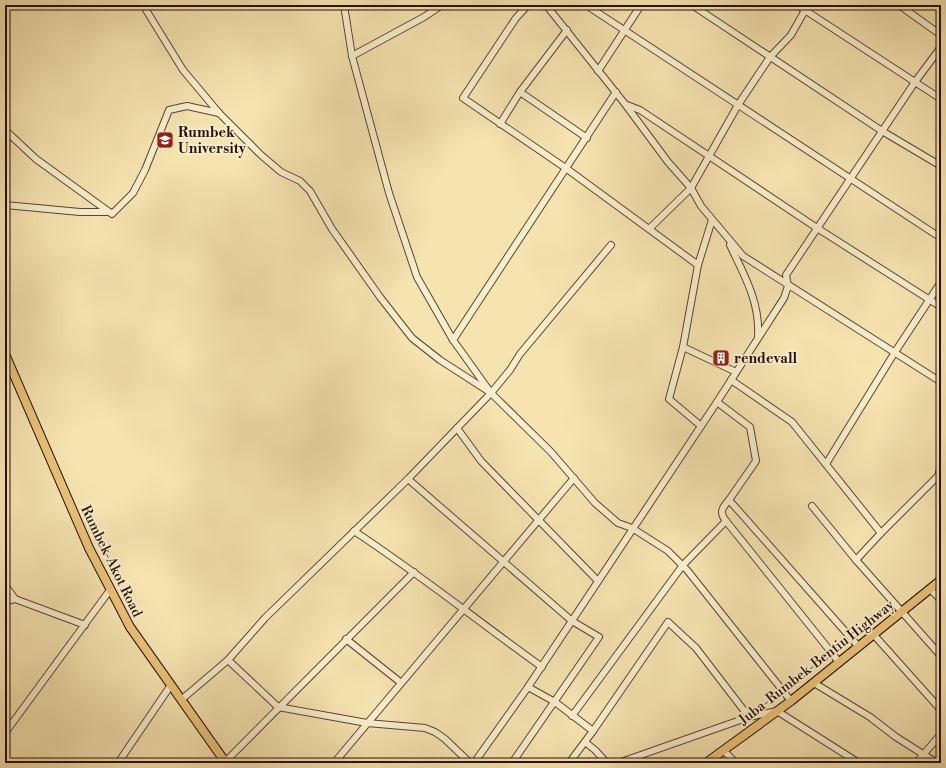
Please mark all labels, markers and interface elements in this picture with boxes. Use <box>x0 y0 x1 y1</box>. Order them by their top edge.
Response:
place label: Rumbek University <box>178 124 247 158</box>
school or university icon: Rumbek University <box>155 130 175 150</box>
building icon: rendevall <box>711 348 731 368</box>
place label: rendevall <box>734 350 798 368</box>
street label: Rumbek-Akot Road <box>76 503 146 620</box>
street label: Juba-Rumbek-Bentiu Highway <box>734 596 898 730</box>

